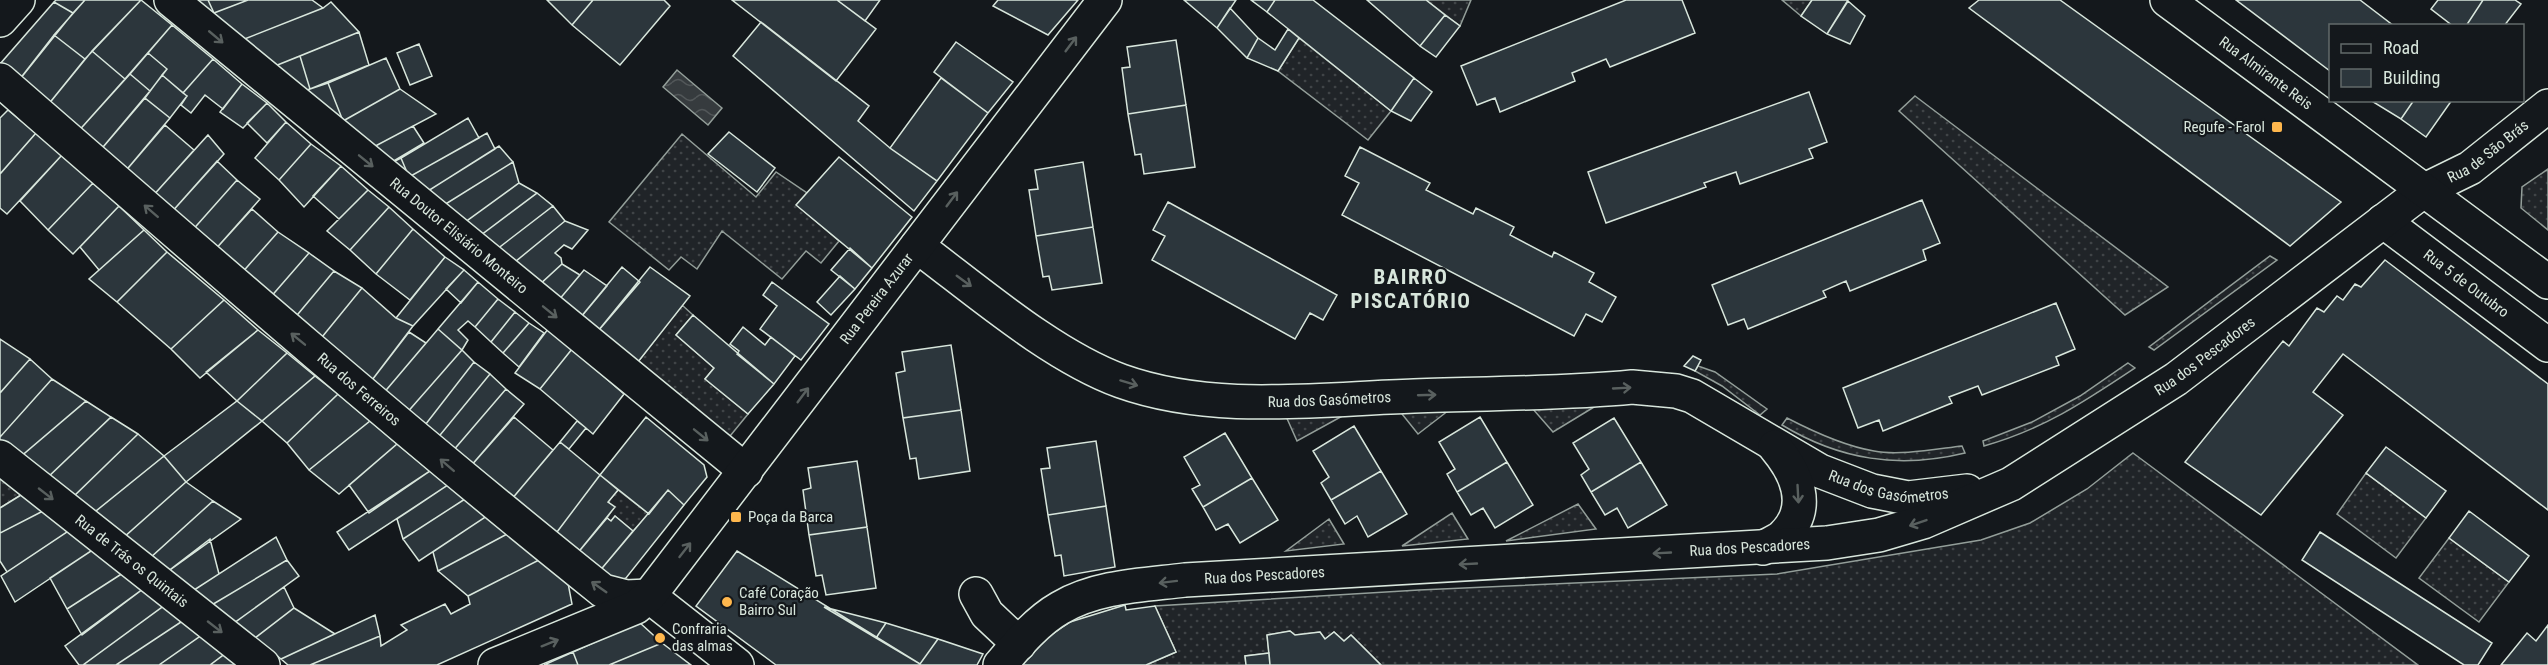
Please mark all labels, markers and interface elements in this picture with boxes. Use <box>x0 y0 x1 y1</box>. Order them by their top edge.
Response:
legend <box>2329 24 2524 102</box>
one-way arrow <box>208 31 224 44</box>
street label: Rua Almirante Reis <box>2216 33 2316 114</box>
one-way arrow <box>1064 37 1077 53</box>
text: Road <box>2383 37 2419 58</box>
text: Building <box>2383 67 2440 88</box>
street label: Rua de São Brás <box>2444 116 2532 187</box>
place label: Regufe - Farol <box>2184 118 2265 136</box>
marker: Regufe - Farol <box>2270 120 2284 134</box>
one-way arrow <box>358 155 374 168</box>
street label: Rua Doutor Elisiário Monteiro <box>386 174 531 298</box>
one-way arrow <box>946 192 959 208</box>
one-way arrow <box>144 204 159 218</box>
street label: Rua 5 de Outubro <box>2420 246 2512 321</box>
street label: Rua Pereira Azurar <box>836 249 917 348</box>
district label: BAIRRO PISCATÓRIO <box>1351 265 1471 313</box>
one-way arrow <box>955 275 971 287</box>
one-way arrow <box>541 305 557 318</box>
street label: Rua dos Pescadores <box>2151 313 2259 399</box>
one-way arrow <box>290 333 306 346</box>
street label: Rua dos Ferreiros <box>314 349 404 430</box>
one-way arrow <box>1119 378 1138 389</box>
one-way arrow <box>1611 382 1631 393</box>
one-way arrow <box>797 388 810 404</box>
street label: Rua dos Gasómetros <box>1268 388 1392 411</box>
one-way arrow <box>1416 389 1436 401</box>
one-way arrow <box>693 428 709 441</box>
one-way arrow <box>440 458 455 472</box>
street label: Rua dos Gasómetros <box>1826 466 1950 507</box>
one-way arrow <box>1792 484 1803 503</box>
one-way arrow <box>38 487 54 500</box>
place label: Poça da Barca <box>748 508 833 526</box>
marker: Poça da Barca <box>729 510 743 524</box>
street label: Rua de Trás os Quintais <box>72 511 192 612</box>
one-way arrow <box>1909 518 1928 529</box>
street label: Rua dos Pescadores <box>1689 535 1811 560</box>
one-way arrow <box>678 542 691 558</box>
one-way arrow <box>1653 548 1673 559</box>
one-way arrow <box>1458 559 1478 570</box>
street label: Rua dos Pescadores <box>1204 563 1325 588</box>
one-way arrow <box>1159 576 1179 587</box>
one-way arrow <box>592 581 608 593</box>
place label: Café Coração Bairro Sul <box>739 584 819 619</box>
marker: Café Coração Bairro Sul <box>720 595 734 609</box>
place label: Confraria das almas <box>672 620 733 655</box>
one-way arrow <box>207 621 223 634</box>
marker: Confraria das almas <box>653 631 667 645</box>
one-way arrow <box>540 637 558 648</box>

